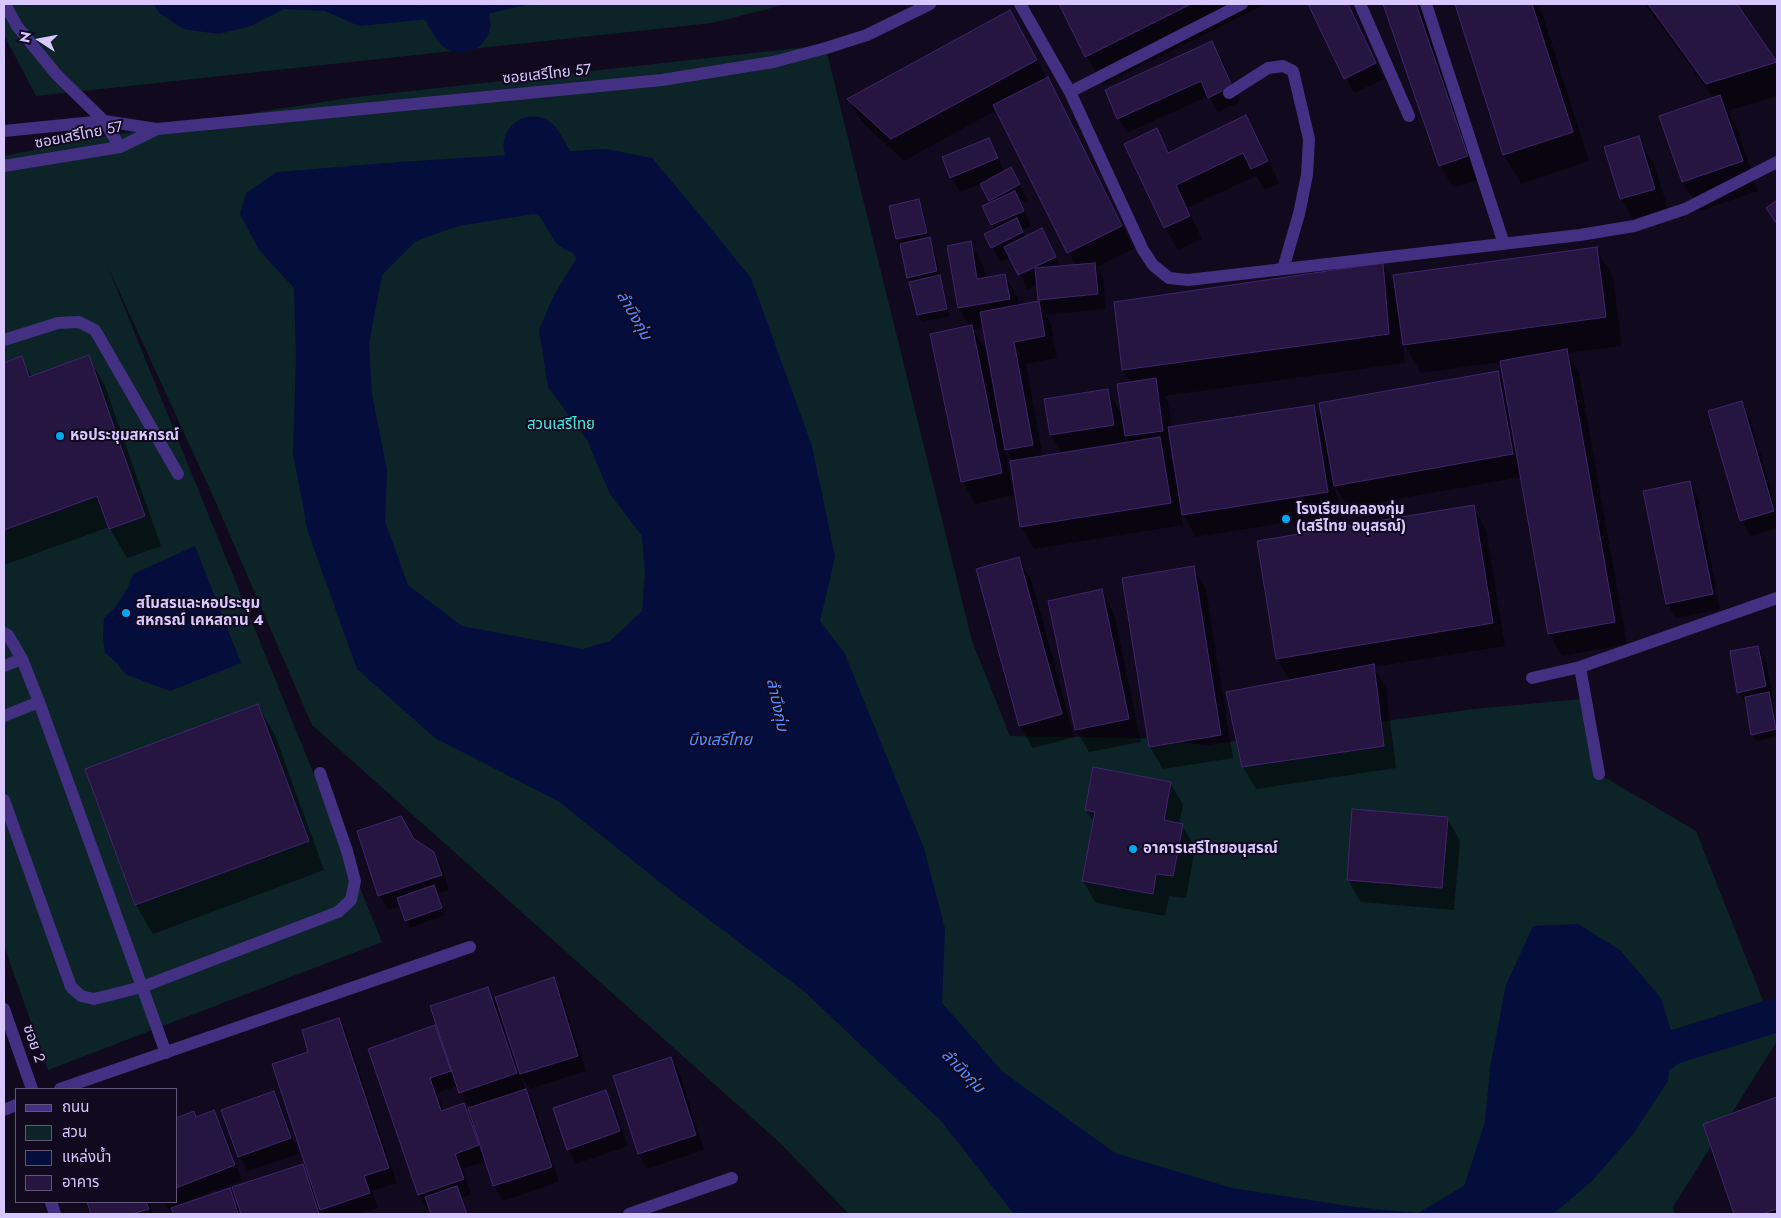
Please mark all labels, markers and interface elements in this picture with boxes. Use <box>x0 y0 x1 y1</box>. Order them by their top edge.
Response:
north arrow <box>15 15 65 65</box>
text: N <box>14 30 36 45</box>
street label: ซอยเสรีไทย 57 <box>502 61 592 89</box>
street label: ซอยเสรีไทย 57 <box>33 119 125 153</box>
water label: ลำบึงกุ่ม <box>611 288 655 344</box>
park label: สวนเสรีไทย <box>527 416 595 434</box>
place label: หอประชุมสหกรณ์ <box>70 427 179 445</box>
marker: หอประชุมสหกรณ์ <box>54 430 66 442</box>
place label: โรงเรียนคลองกุ่ม (เสรีไทย อนุสรณ์) <box>1296 501 1406 536</box>
marker: โรงเรียนคลองกุ่ม (เสรีไทย อนุสรณ์) <box>1280 513 1292 525</box>
place label: สโมสรและหอประชุม สหกรณ์ เคหสถาน 4 <box>136 595 264 630</box>
marker: สโมสรและหอประชุม สหกรณ์ เคหสถาน 4 <box>120 607 132 619</box>
water label: ลำบึงกุ่ม <box>761 677 791 733</box>
water label: บึงเสรีไทย <box>688 731 752 751</box>
place label: อาคารเสรีไทยอนุสรณ์ <box>1143 840 1278 858</box>
marker: อาคารเสรีไทยอนุสรณ์ <box>1127 843 1139 855</box>
street label: ซอย 2 <box>18 1023 48 1065</box>
water label: ลำบึงกุ่ม <box>937 1046 987 1098</box>
legend <box>15 1088 178 1203</box>
text: ถนน <box>62 1096 89 1118</box>
text: สวน <box>62 1121 87 1143</box>
text: แหล่งน้ำ <box>62 1146 111 1168</box>
text: อาคาร <box>62 1171 99 1193</box>

